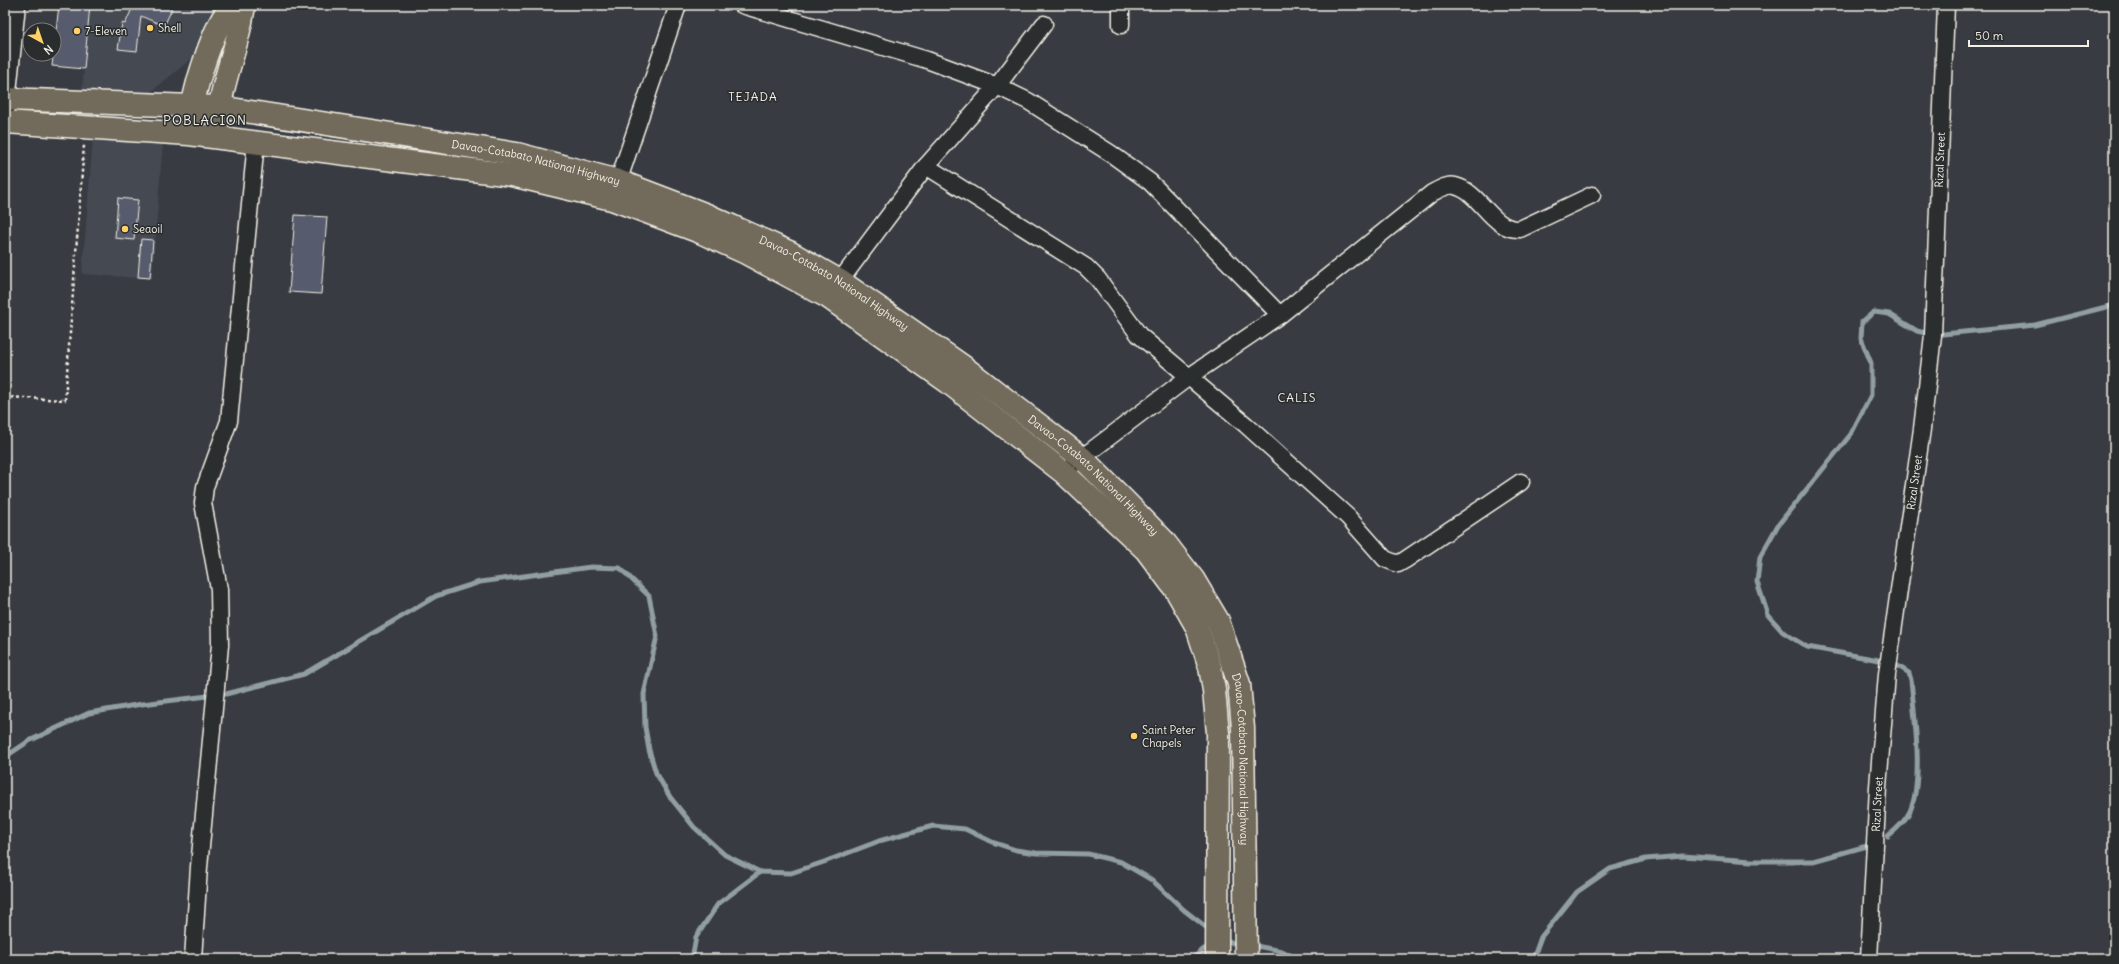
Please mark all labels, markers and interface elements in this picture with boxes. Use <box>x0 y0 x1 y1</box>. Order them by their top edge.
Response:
place label: Shell <box>158 21 181 35</box>
north arrow <box>22 22 62 62</box>
scale bar <box>1969 22 2088 48</box>
marker: Shell <box>145 23 155 33</box>
place label: 7-Eleven <box>85 24 127 38</box>
marker: 7-Eleven <box>72 26 82 36</box>
text: 50 m <box>1975 28 2004 43</box>
text: N <box>41 42 56 57</box>
district label: TEJADA <box>728 89 778 104</box>
district label: POBLACION <box>163 112 247 129</box>
street label: Rizal Street <box>1932 132 1948 188</box>
street label: Davao-Cotabato National Highway <box>451 137 622 188</box>
place label: Seaoil <box>133 222 162 236</box>
marker: Seaoil <box>120 224 130 234</box>
street label: Davao-Cotabato National Highway <box>757 233 911 333</box>
district label: CALIS <box>1277 390 1317 405</box>
street label: Davao-Cotabato National Highway <box>1025 412 1162 538</box>
street label: Rizal Street <box>1904 454 1925 511</box>
street label: Davao-Cotabato National Highway <box>1229 671 1252 845</box>
place label: Saint Peter Chapels <box>1142 723 1196 750</box>
marker: Saint Peter Chapels <box>1129 731 1139 741</box>
street label: Rizal Street <box>1869 776 1886 832</box>

